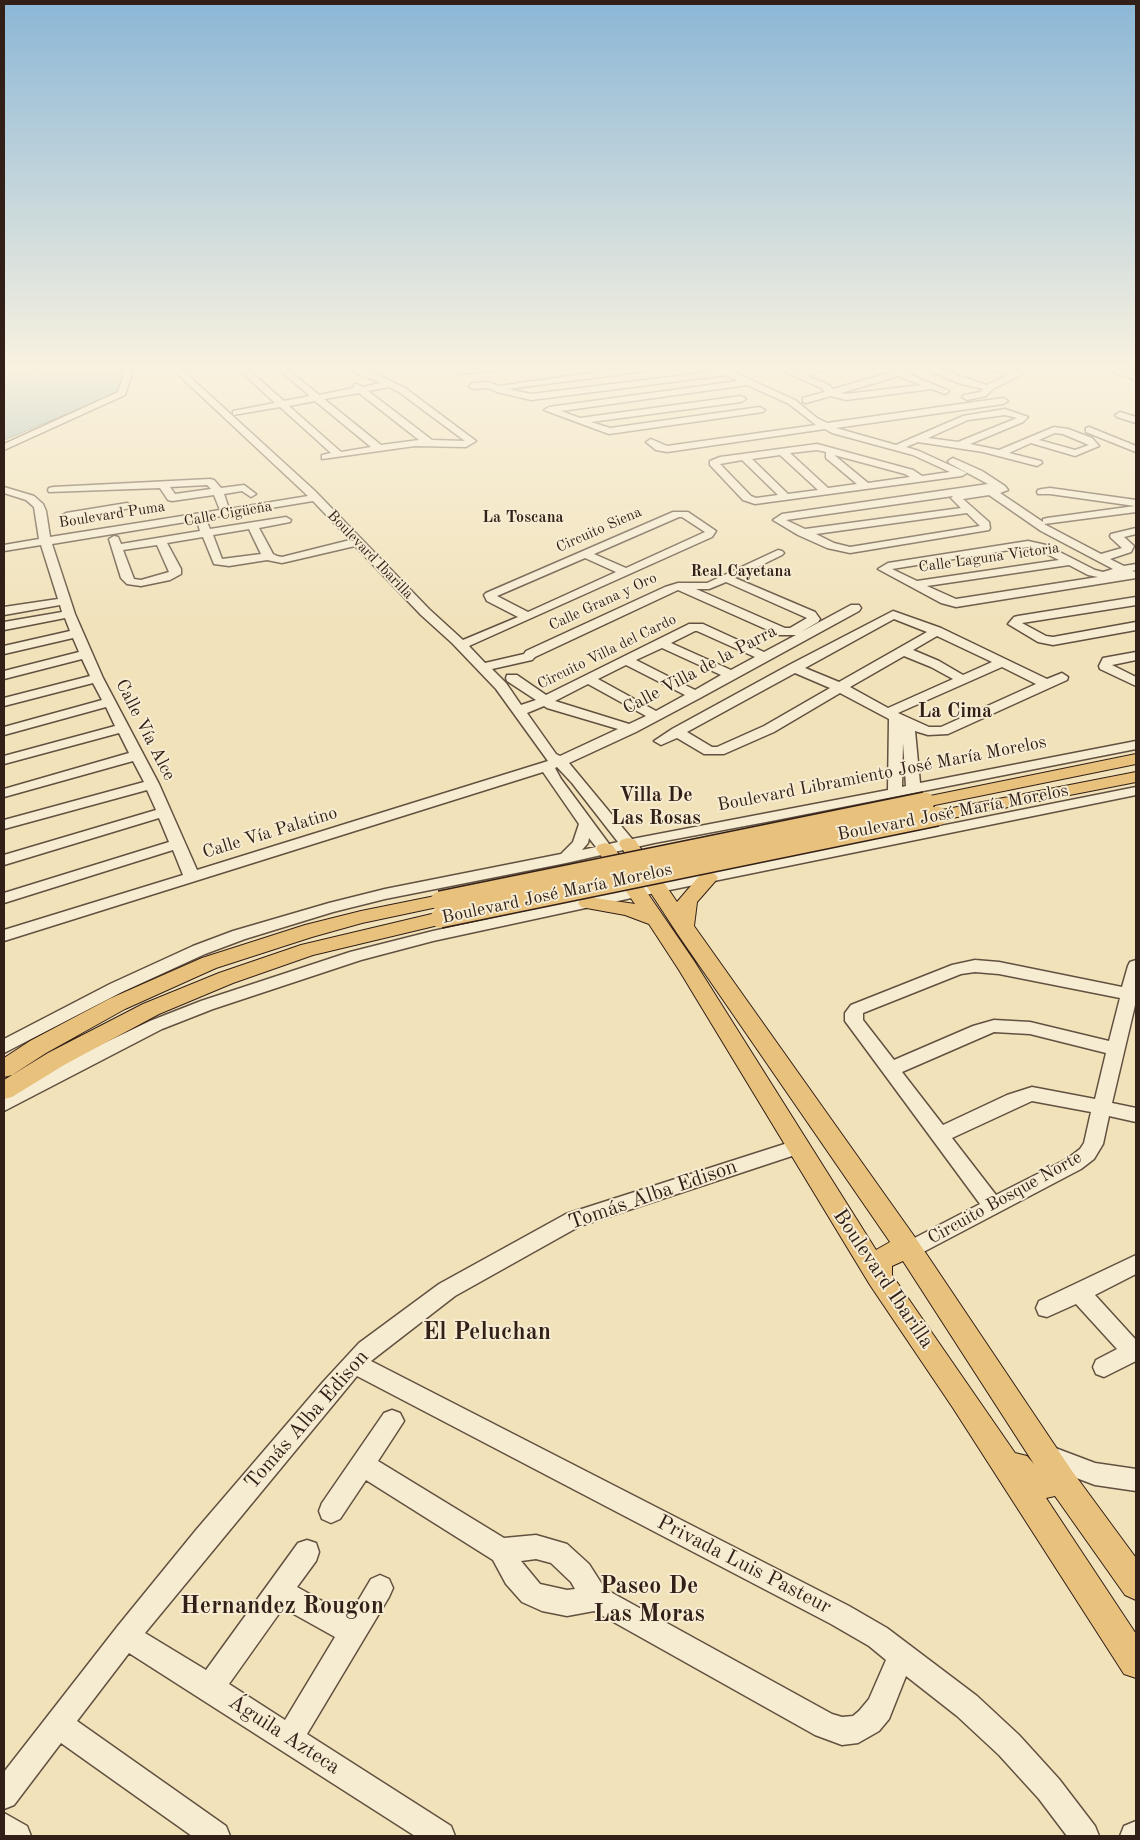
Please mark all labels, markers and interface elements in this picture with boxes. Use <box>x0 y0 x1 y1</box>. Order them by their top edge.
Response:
street label: Calle Cigüeña <box>182 497 274 531</box>
street label: Boulevard Puma <box>58 498 166 532</box>
street label: Circuito Siena <box>554 503 644 557</box>
street label: Boulevard Ibarilla <box>323 507 417 603</box>
district label: La Toscana <box>482 508 564 528</box>
street label: Calle Laguna Victoria <box>918 539 1060 577</box>
district label: Real Cayetana <box>690 562 792 582</box>
street label: Calle Grana y Oro <box>546 569 660 635</box>
street label: Circuito Villa del Cardo <box>535 611 679 693</box>
street label: Calle Villa de la Parra <box>619 620 781 720</box>
street label: Calle Vía Alce <box>110 676 180 784</box>
district label: La Cima <box>918 700 992 724</box>
street label: Boulevard Libramiento José María Morelos <box>716 731 1048 817</box>
street label: Boulevard José María Morelos <box>836 780 1070 846</box>
district label: Villa De Las Rosas <box>611 784 701 831</box>
street label: Calle Vía Palatino <box>200 802 340 864</box>
street label: Boulevard José María Morelos <box>440 859 674 929</box>
street label: Circuito Bosque Norte <box>924 1147 1086 1249</box>
street label: Tomás Alba Edison <box>565 1154 741 1236</box>
street label: Boulevard Ibarilla <box>827 1204 939 1354</box>
district label: El Peluchan <box>423 1319 551 1347</box>
street label: Tomás Alba Edison <box>240 1345 374 1495</box>
street label: Privada Luis Pasteur <box>653 1510 835 1620</box>
district label: Paseo De Las Moras <box>593 1573 705 1629</box>
district label: Hernandez Rougon <box>180 1593 384 1621</box>
street label: Águila Azteca <box>223 1690 345 1780</box>

